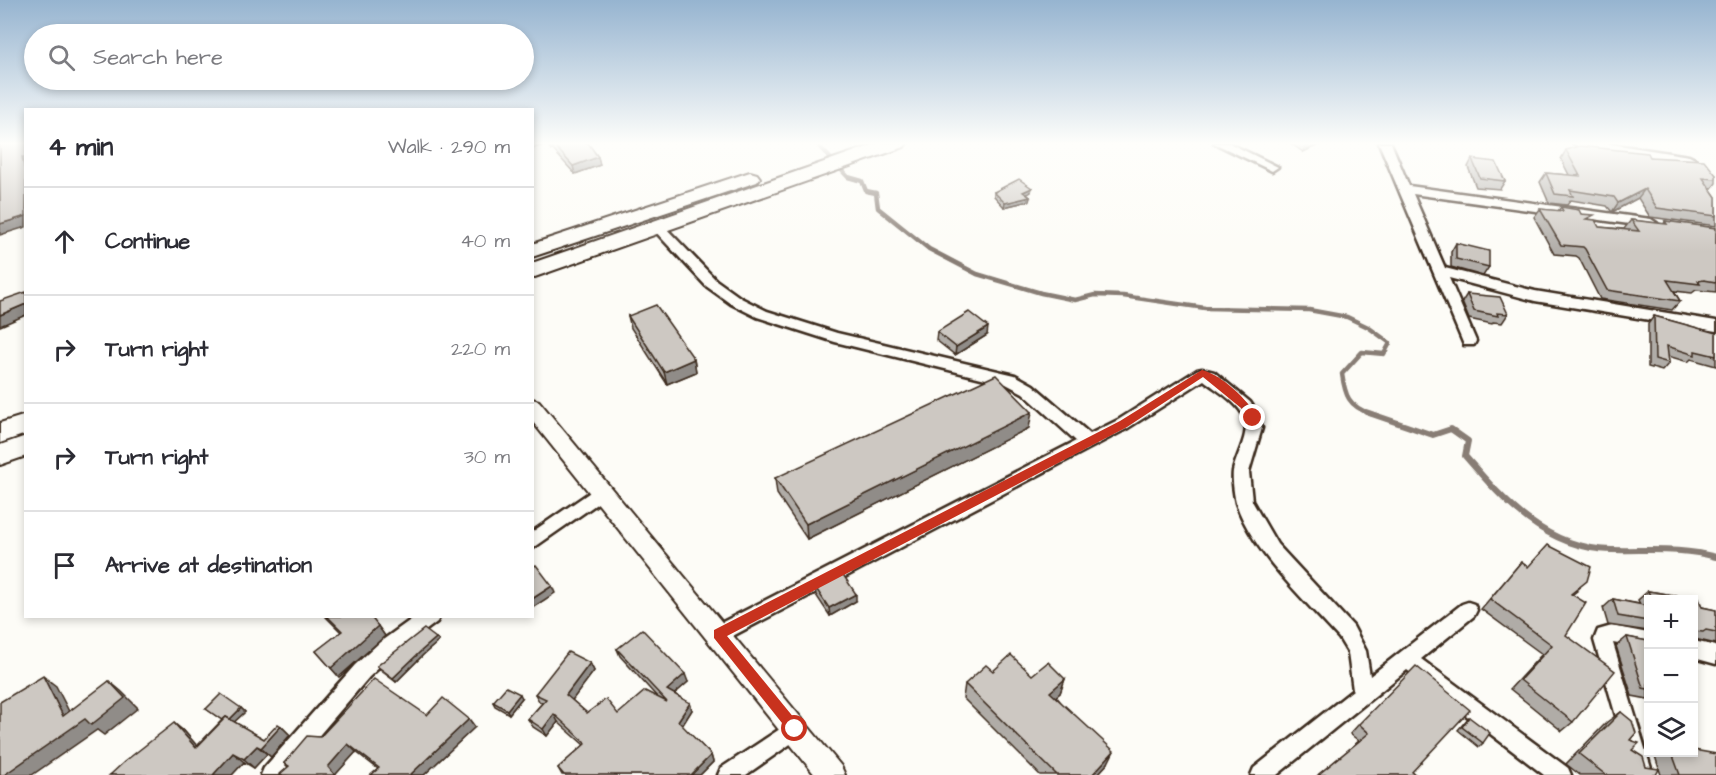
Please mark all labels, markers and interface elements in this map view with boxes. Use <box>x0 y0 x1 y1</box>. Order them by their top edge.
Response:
search box <box>24 24 534 90</box>
icon: search <box>45 41 78 74</box>
text: Search here <box>93 42 223 73</box>
text: 4 min <box>48 129 113 165</box>
text: Walk · 290 m <box>388 133 510 161</box>
icon: ahead <box>48 225 81 258</box>
text: Continue <box>105 226 190 257</box>
text: 40 m <box>460 227 510 255</box>
icon: right <box>48 333 81 366</box>
text: Turn right <box>105 334 208 365</box>
text: 220 m <box>451 335 510 363</box>
route end <box>1239 404 1265 430</box>
icon: right <box>48 441 81 474</box>
text: Turn right <box>105 442 208 473</box>
text: 30 m <box>464 443 510 471</box>
icon: arrive <box>48 549 81 582</box>
text: Arrive at destination <box>105 550 312 581</box>
map controls <box>1644 595 1698 757</box>
button: + <box>1644 595 1698 649</box>
button: − <box>1644 649 1698 703</box>
button: layers <box>1644 703 1698 757</box>
route start <box>781 715 807 741</box>

